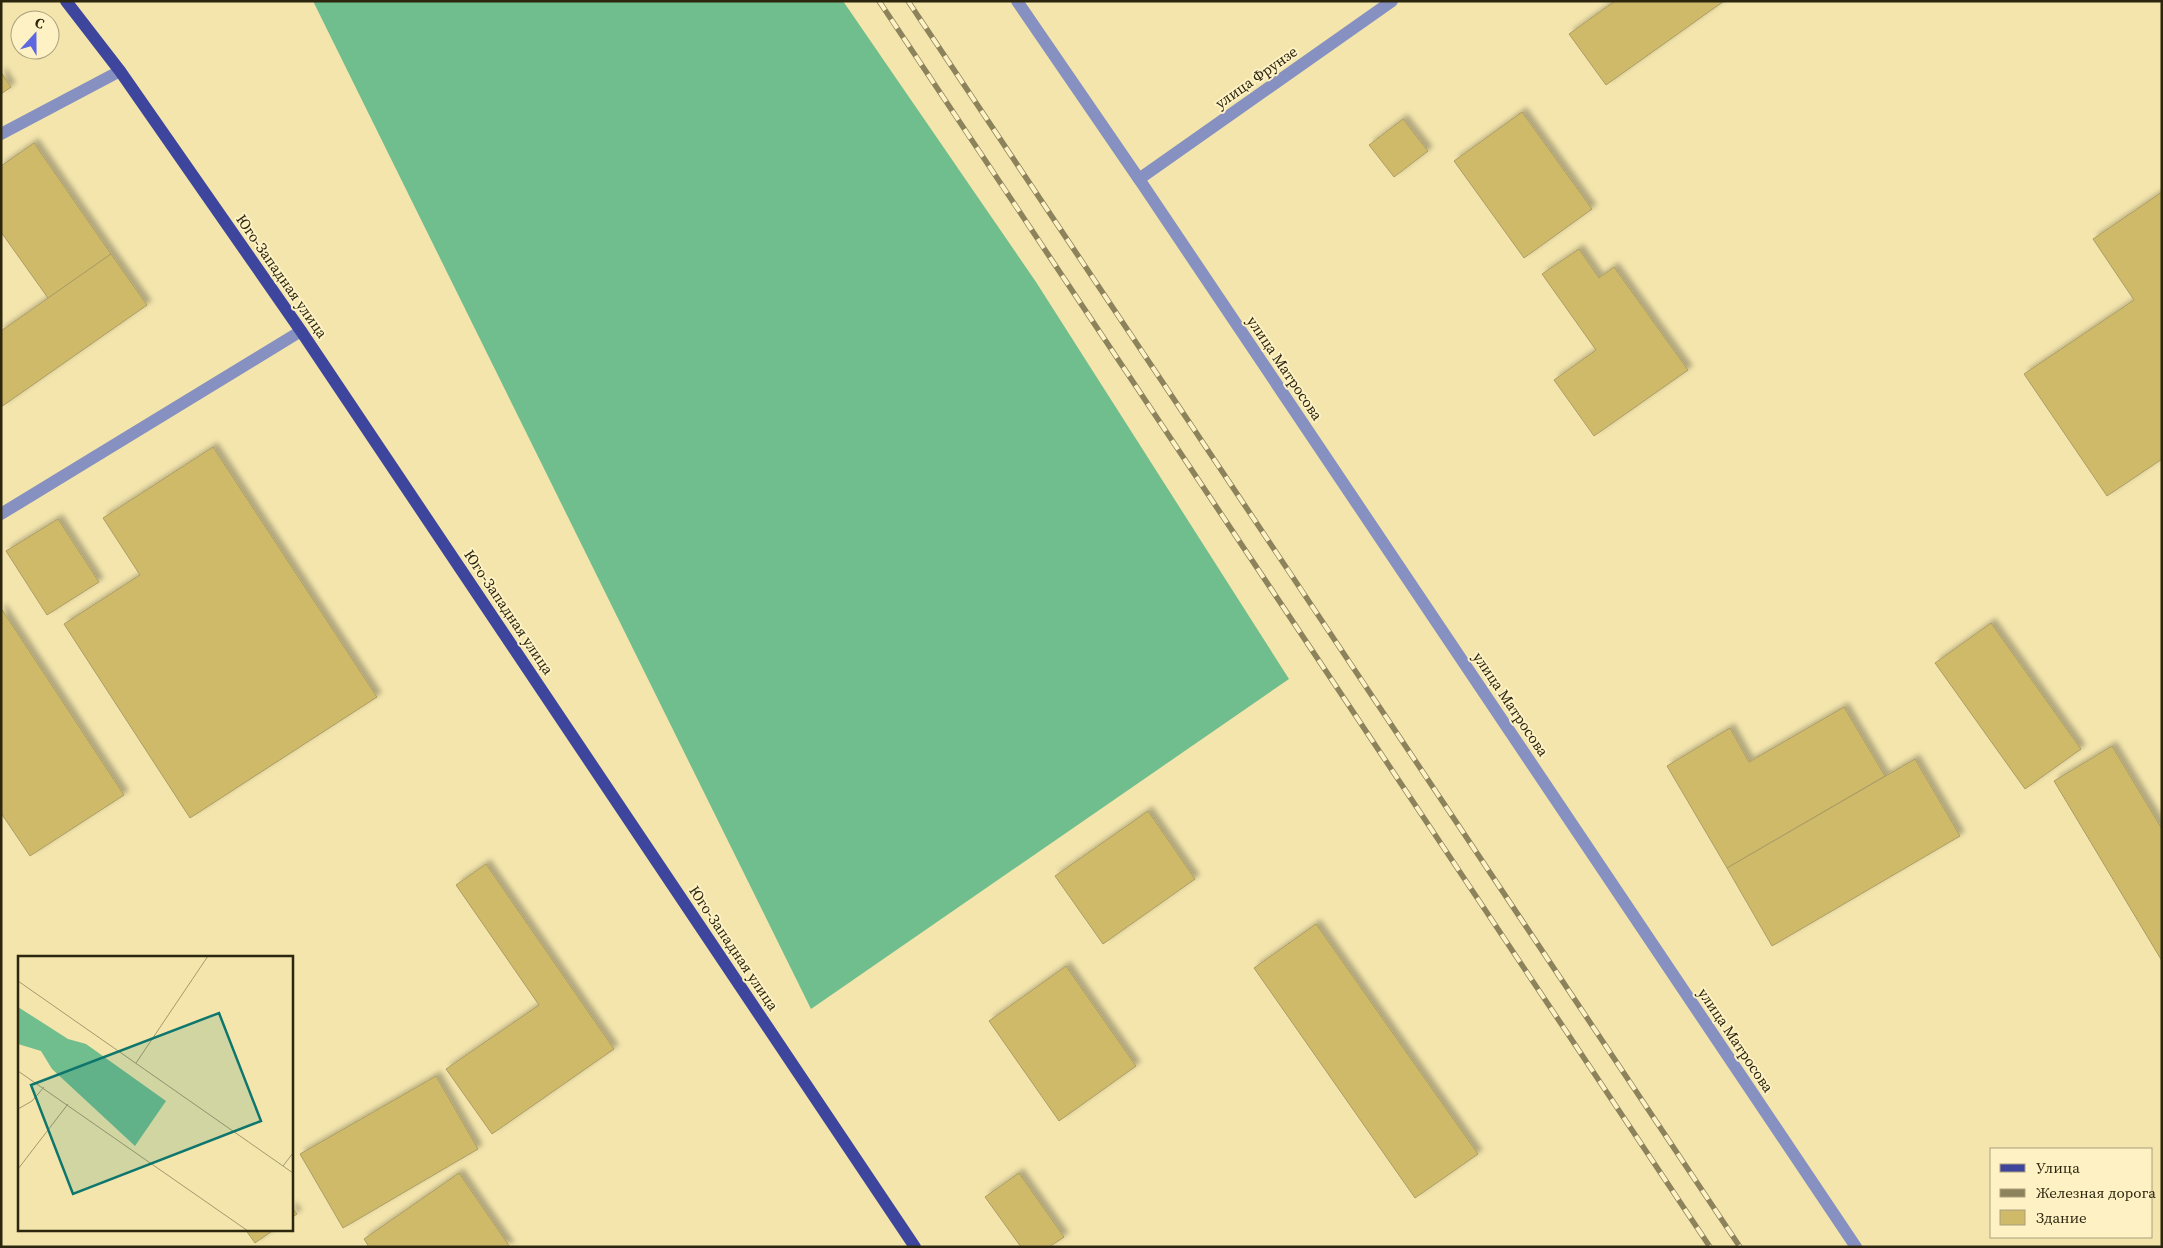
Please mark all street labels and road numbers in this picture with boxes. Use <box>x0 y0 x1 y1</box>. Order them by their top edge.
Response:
street label: улица Фрунзе <box>1210 41 1302 113</box>
street label: Юго-Западная улица <box>231 210 333 342</box>
street label: улица Матросова <box>1242 312 1328 425</box>
street label: Юго-Западная улица <box>459 545 559 679</box>
street label: улица Матросова <box>1468 648 1554 761</box>
street label: Юго-Западная улица <box>684 881 784 1015</box>
street label: улица Матросова <box>1693 984 1779 1097</box>

